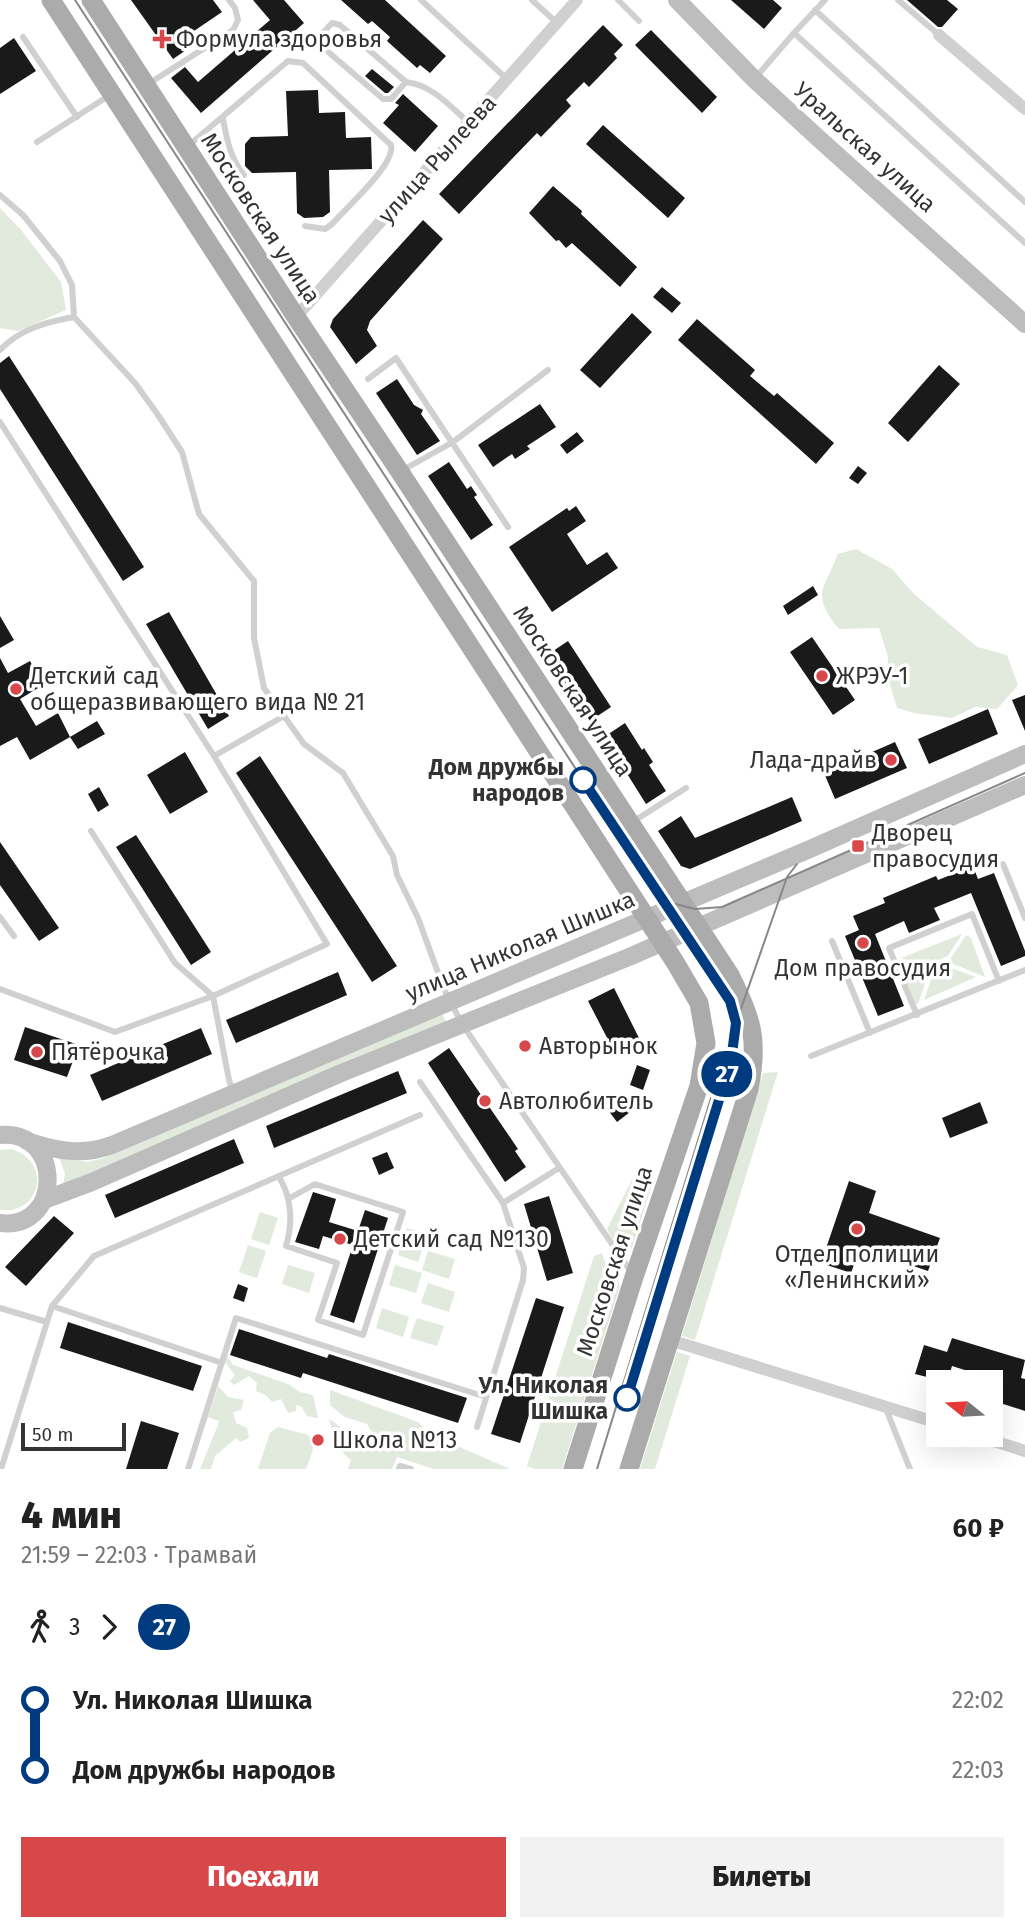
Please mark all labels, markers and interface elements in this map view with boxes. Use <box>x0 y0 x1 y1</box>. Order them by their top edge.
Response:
place label: Формула здоровья <box>176 25 382 53</box>
marker: Формула здоровья <box>154 31 170 47</box>
street label: Уральская улица <box>788 76 942 218</box>
street label: улица Рылеева <box>372 89 502 229</box>
street label: Московская улица <box>195 127 327 309</box>
street label: Московская улица <box>507 600 639 782</box>
place label: Детский сад общеразвивающего вида № 21 <box>29 662 365 716</box>
place label: ЖРЭУ-1 <box>836 662 909 690</box>
marker: ЖРЭУ-1 <box>814 668 830 684</box>
marker: Детский сад общеразвивающего вида № 21 <box>8 681 24 697</box>
place label: Лада-драйв <box>750 746 877 774</box>
marker: Лада-драйв <box>883 752 899 768</box>
place label: Дом дружбы народов <box>428 753 564 807</box>
marker: Дом дружбы народов <box>570 767 596 793</box>
place label: Дворец правосудия <box>871 819 999 873</box>
marker: Дворец правосудия <box>850 838 866 854</box>
street label: улица Николая Шишка <box>401 885 639 1007</box>
marker: Дом правосудия <box>855 935 871 951</box>
place label: Дом правосудия <box>774 954 951 982</box>
place label: Авторынок <box>539 1032 658 1060</box>
place label: Пятёрочка <box>51 1038 165 1066</box>
marker: Авторынок <box>517 1038 533 1054</box>
marker: Пятёрочка <box>29 1044 45 1060</box>
line badge: 27 <box>696 1051 758 1097</box>
text: 27 <box>715 1060 739 1088</box>
place label: Автолюбитель <box>499 1087 653 1115</box>
marker: Автолюбитель <box>477 1093 493 1109</box>
street label: Московская улица <box>570 1162 658 1360</box>
marker: Отдел полиции «Ленинский» <box>849 1221 865 1237</box>
place label: Детский сад №130 <box>353 1225 549 1253</box>
marker: Детский сад №130 <box>332 1231 348 1247</box>
place label: Отдел полиции «Ленинский» <box>775 1240 939 1294</box>
north arrow <box>926 1370 1003 1447</box>
map controls <box>926 1370 1003 1447</box>
place label: Ул. Николая Шишка <box>478 1371 608 1425</box>
marker: Ул. Николая Шишка <box>614 1385 640 1411</box>
scale bar <box>21 1420 126 1452</box>
text: 50 m <box>32 1423 73 1446</box>
place label: Школа №13 <box>332 1426 457 1454</box>
marker: Школа №13 <box>310 1432 326 1448</box>
text: 4 мин <box>21 1492 122 1538</box>
text: 60 ₽ <box>952 1513 1004 1544</box>
text: 21:59 – 22:03 · Трамвай <box>21 1541 257 1569</box>
icon: walk <box>21 1608 59 1646</box>
icon: forward <box>90 1608 128 1646</box>
text: 3 <box>69 1613 80 1641</box>
text: 27 <box>152 1613 176 1641</box>
text: Ул. Николая Шишка <box>73 1685 313 1716</box>
text: 22:02 <box>952 1686 1004 1714</box>
text: Дом дружбы народов <box>73 1755 336 1786</box>
text: 22:03 <box>952 1756 1004 1784</box>
button: Поехали <box>21 1837 506 1917</box>
button: Билеты <box>520 1837 1004 1917</box>

